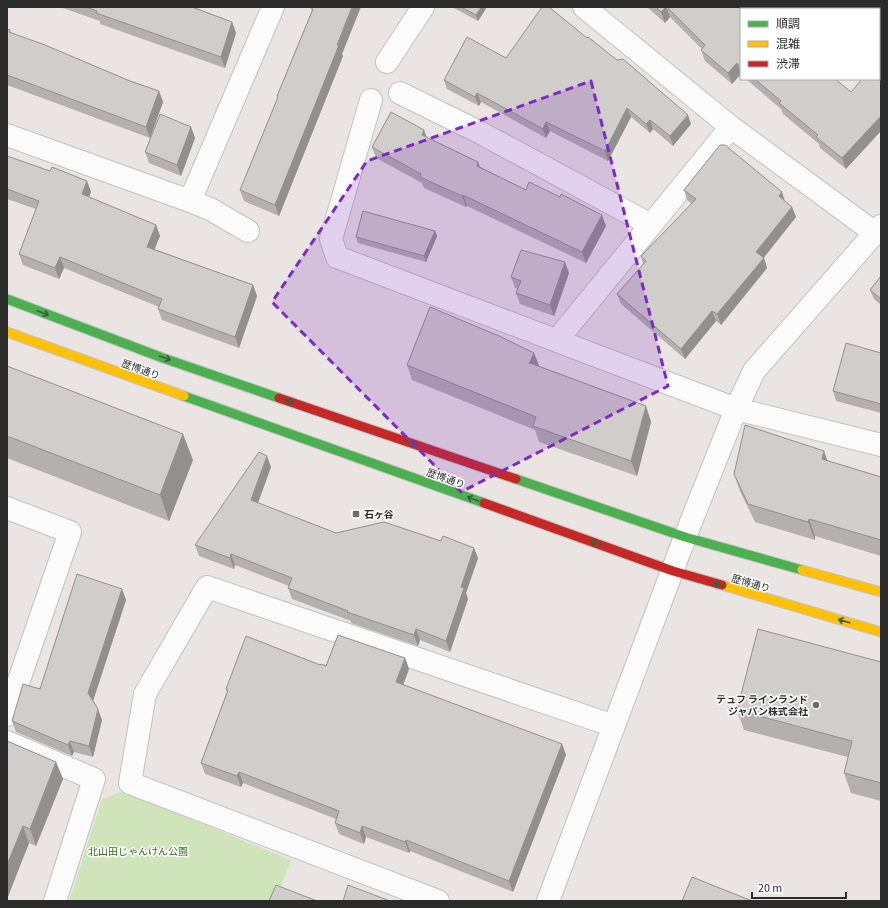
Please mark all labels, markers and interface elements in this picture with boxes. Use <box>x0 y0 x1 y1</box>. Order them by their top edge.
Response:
legend <box>740 8 880 80</box>
text: 順調 <box>776 16 800 33</box>
text: 混雑 <box>776 36 800 53</box>
text: 渋滞 <box>776 56 800 73</box>
one-way arrow <box>37 309 49 317</box>
one-way arrow <box>159 355 171 363</box>
street label: 歴博通り <box>119 357 162 383</box>
one-way arrow <box>281 398 294 405</box>
one-way arrow <box>404 440 417 447</box>
street label: 歴博通り <box>424 466 467 492</box>
one-way arrow <box>468 495 480 503</box>
place label: 石ヶ谷 <box>364 508 394 522</box>
marker: 石ヶ谷 <box>351 509 361 519</box>
one-way arrow <box>589 539 602 546</box>
street label: 歴博通り <box>730 572 772 596</box>
one-way arrow <box>712 581 725 588</box>
one-way arrow <box>837 617 850 624</box>
place label: テュフ ラインランド ジャパン株式会社 <box>716 693 809 719</box>
marker: テュフ ラインランド ジャパン株式会社 <box>811 700 821 710</box>
park label: 北山田じゃんけん公園 <box>88 845 188 859</box>
scale bar <box>752 874 846 900</box>
text: 20 m <box>758 880 782 897</box>

